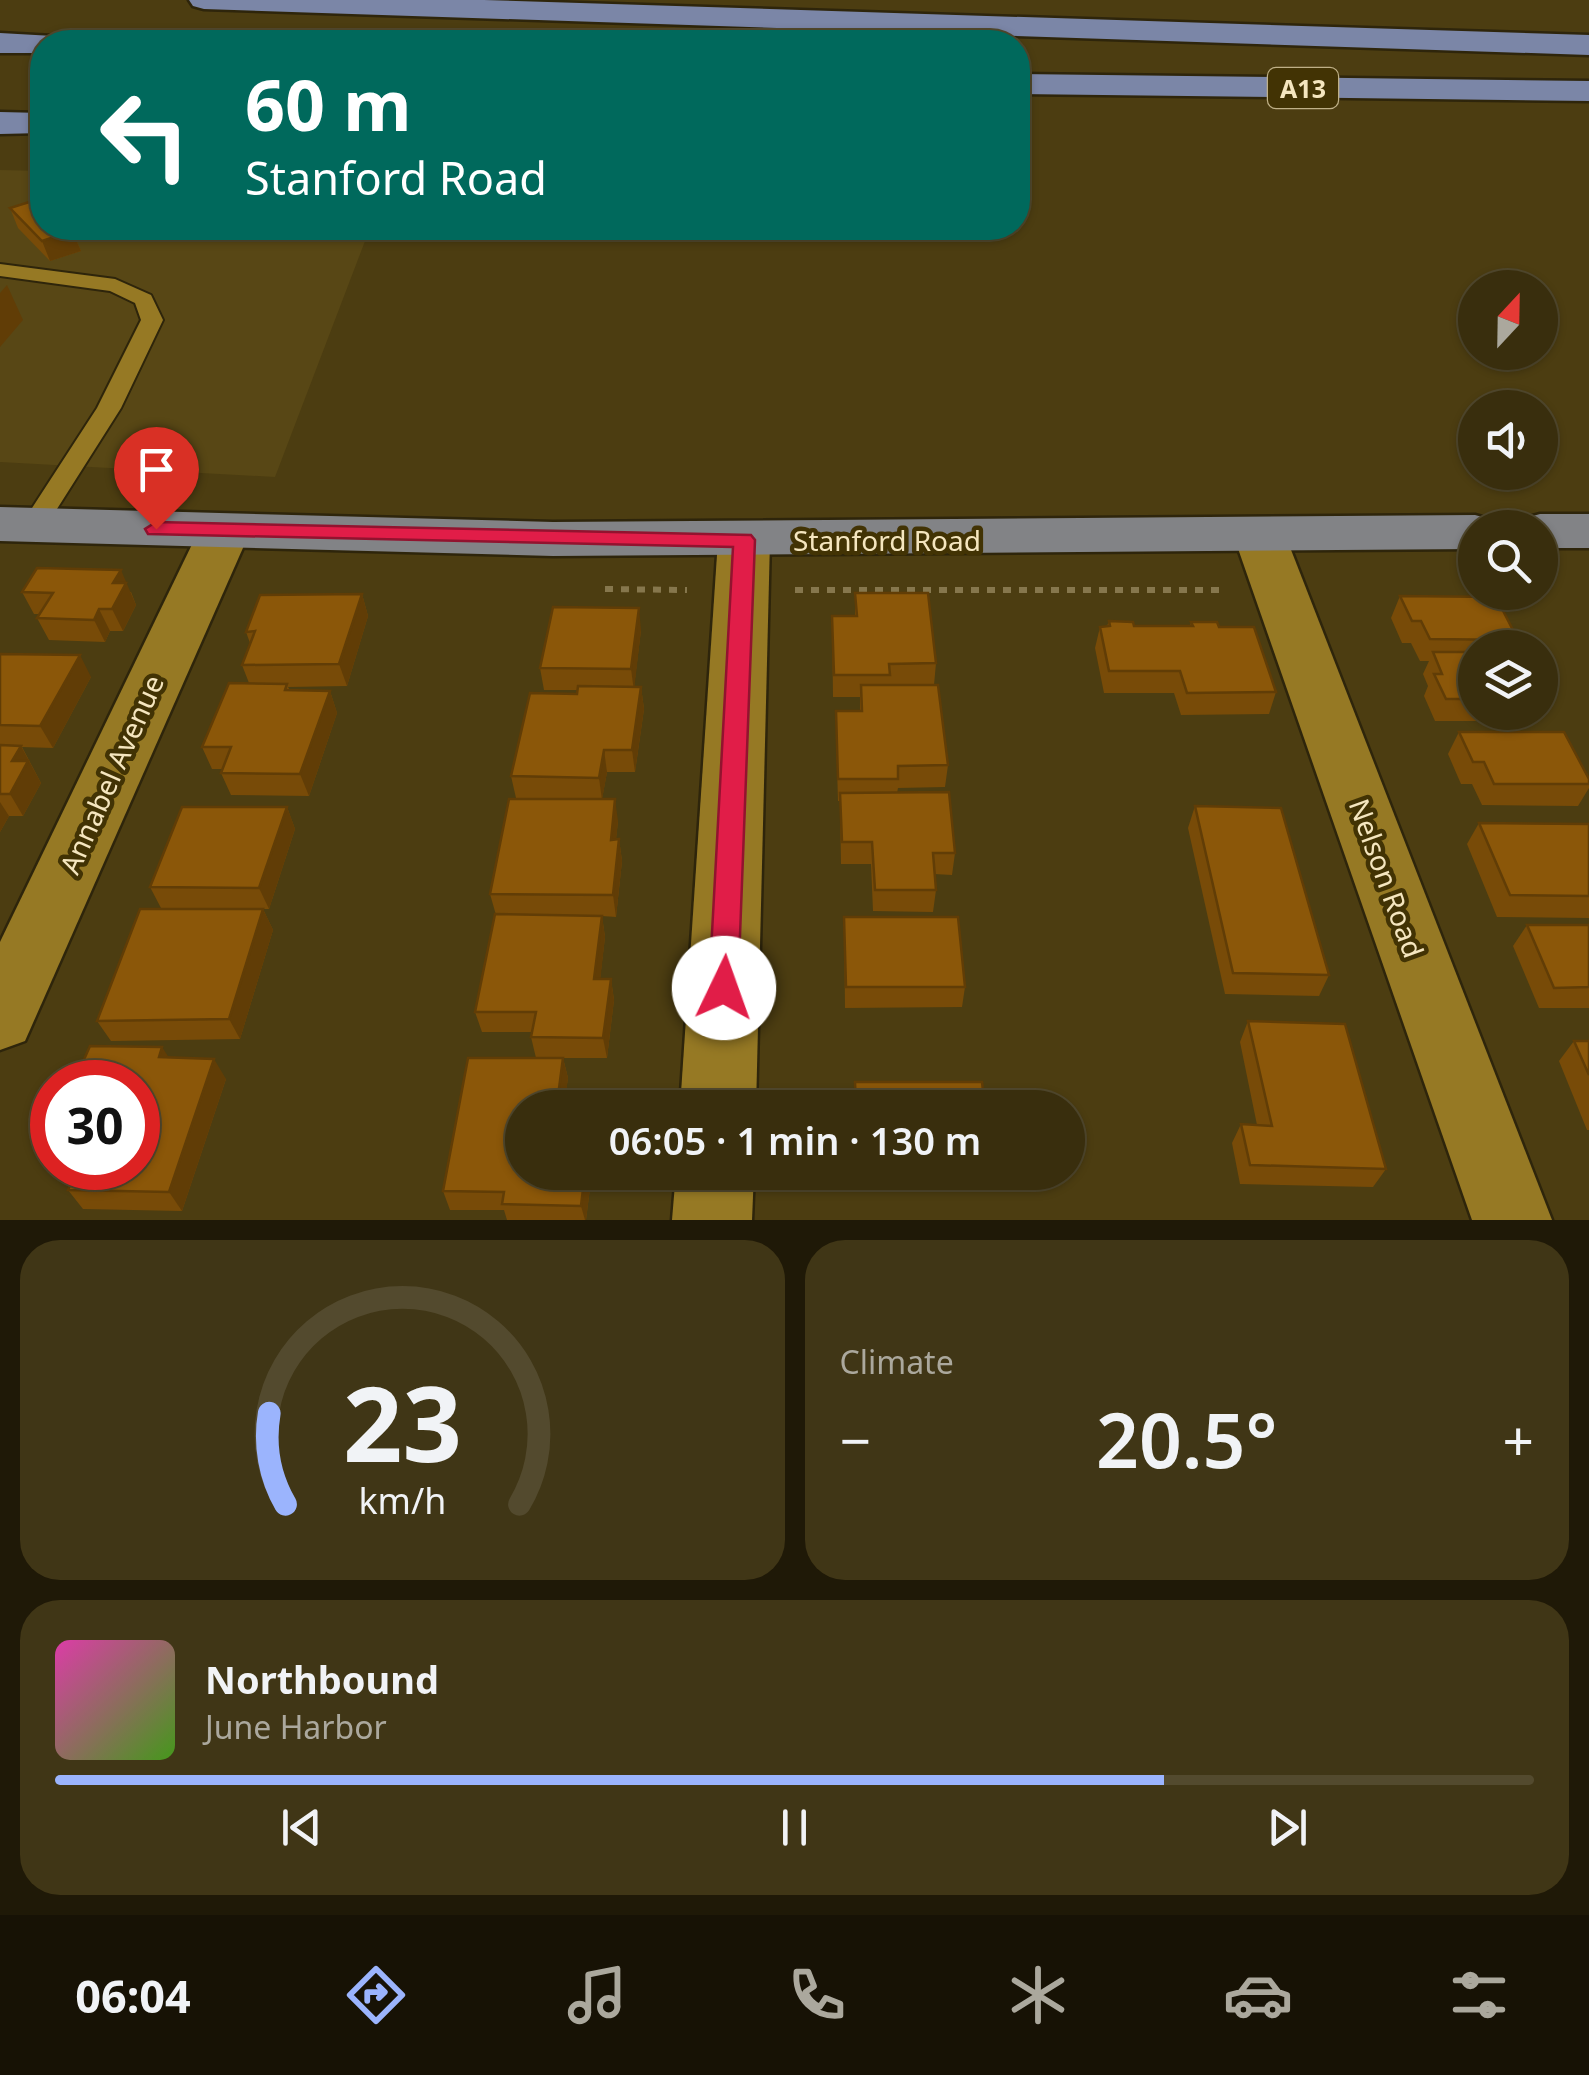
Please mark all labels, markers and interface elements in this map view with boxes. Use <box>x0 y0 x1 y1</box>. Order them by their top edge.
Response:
text: 60 m <box>245 56 412 152</box>
road number: A13 <box>1268 68 1338 108</box>
icon: left <box>80 70 210 200</box>
text: Stanford Road <box>245 147 547 208</box>
north arrow <box>1458 270 1558 370</box>
map controls <box>1458 270 1558 730</box>
button: sound <box>1458 390 1558 490</box>
pin <box>114 427 199 530</box>
icon: arrive <box>129 442 184 497</box>
button: search <box>1458 510 1558 610</box>
street label: Stanford Road <box>793 521 981 559</box>
button: layers <box>1458 630 1558 730</box>
street label: Annabel Avenue <box>50 669 172 879</box>
street label: Nelson Road <box>1341 793 1433 963</box>
position arrow <box>672 936 776 1040</box>
speed limit sign: 30 <box>30 1060 160 1190</box>
text: 06:05 · 1 min · 130 m <box>609 1114 981 1166</box>
text: Climate <box>840 1340 954 1383</box>
text: 23 <box>343 1351 462 1492</box>
text: 20.5° <box>1096 1388 1277 1490</box>
text: − <box>840 1402 871 1477</box>
text: + <box>1503 1402 1534 1477</box>
text: km/h <box>358 1476 446 1524</box>
text: Northbound <box>205 1653 439 1705</box>
text: June Harbor <box>205 1705 387 1748</box>
icon: previous <box>274 1800 329 1855</box>
icon: pause <box>767 1800 822 1855</box>
icon: next <box>1260 1800 1315 1855</box>
icon: directions <box>341 1960 411 2030</box>
icon: music <box>562 1960 632 2030</box>
icon: phone <box>782 1960 852 2030</box>
icon: climate <box>1003 1960 1073 2030</box>
icon: car <box>1223 1960 1293 2030</box>
icon: filters <box>1444 1960 1514 2030</box>
text: 06:04 <box>75 1965 191 2026</box>

